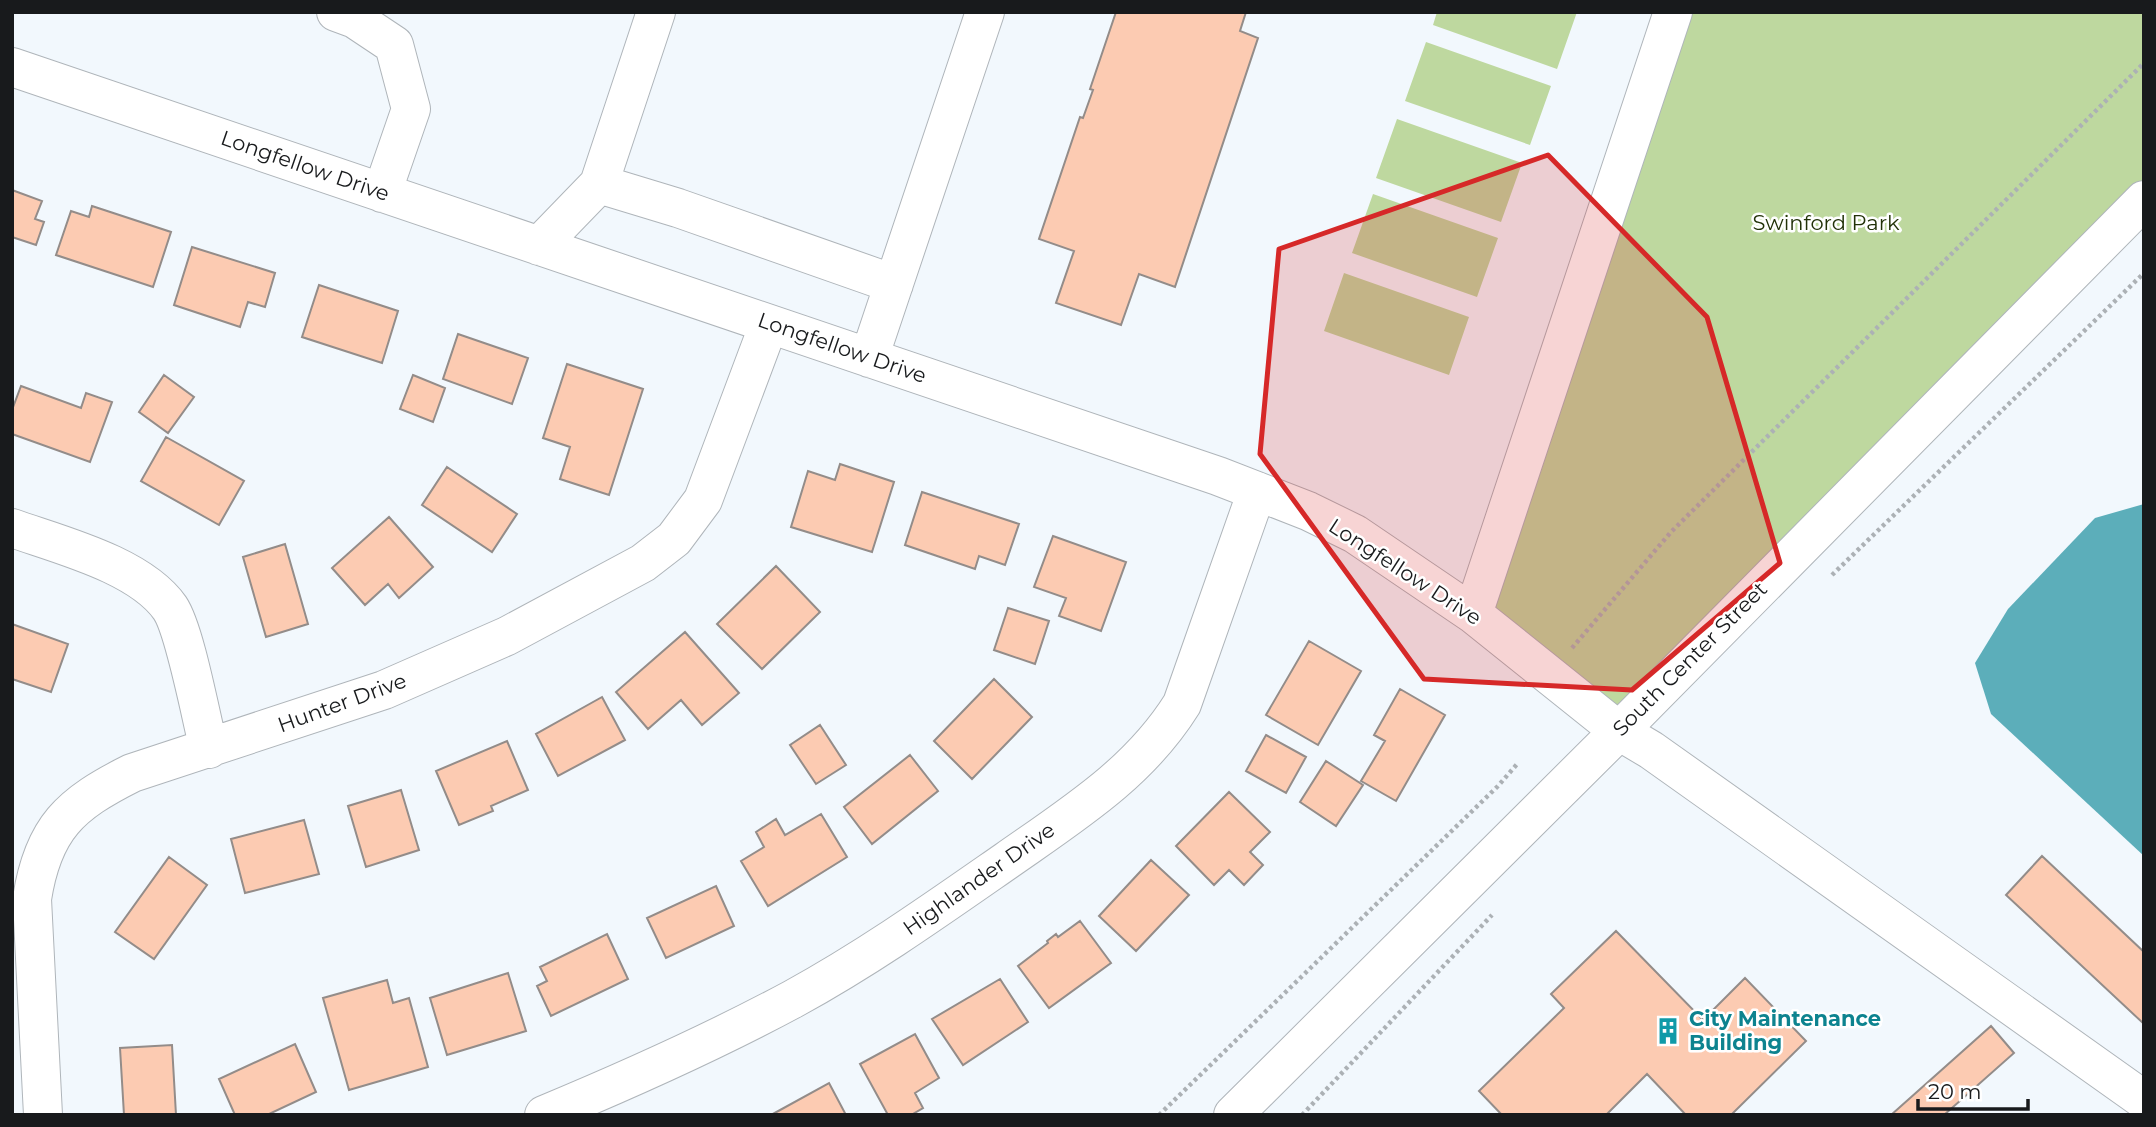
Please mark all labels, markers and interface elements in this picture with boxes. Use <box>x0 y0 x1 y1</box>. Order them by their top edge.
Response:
street label: Longfellow Drive <box>218 125 393 206</box>
park label: Swinford Park <box>1753 210 1900 235</box>
street label: Longfellow Drive <box>755 307 930 388</box>
street label: Longfellow Drive <box>1324 513 1486 630</box>
street label: South Center Street <box>1607 576 1772 741</box>
street label: Hunter Drive <box>274 668 410 737</box>
street label: Highlander Drive <box>898 817 1059 940</box>
place label: City Maintenance Building <box>1689 1006 1881 1055</box>
building icon: City Maintenance Building <box>1653 1016 1683 1046</box>
scale bar <box>1918 1068 2028 1112</box>
text: 20 m <box>1928 1079 1982 1104</box>

